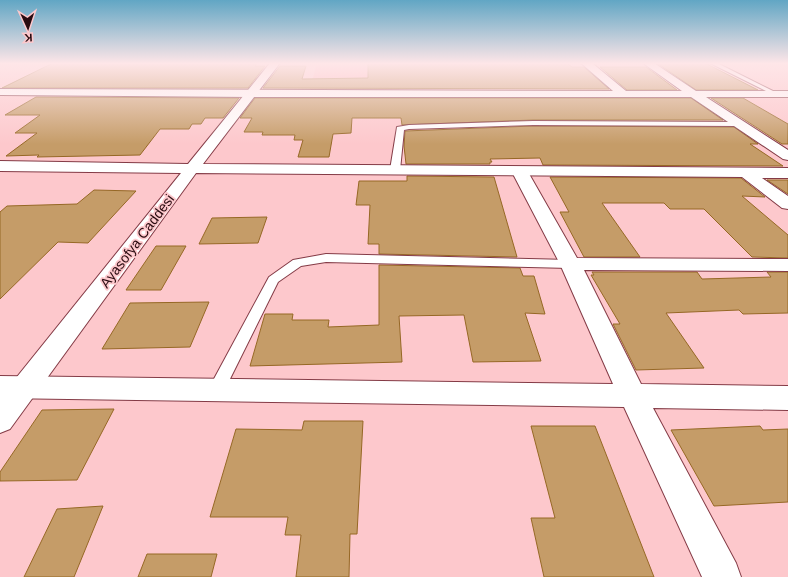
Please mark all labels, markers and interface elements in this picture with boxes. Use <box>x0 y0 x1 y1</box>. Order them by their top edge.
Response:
north arrow <box>8 8 48 48</box>
text: K <box>24 32 33 44</box>
street label: Ayasofya Caddesi <box>97 191 177 291</box>

